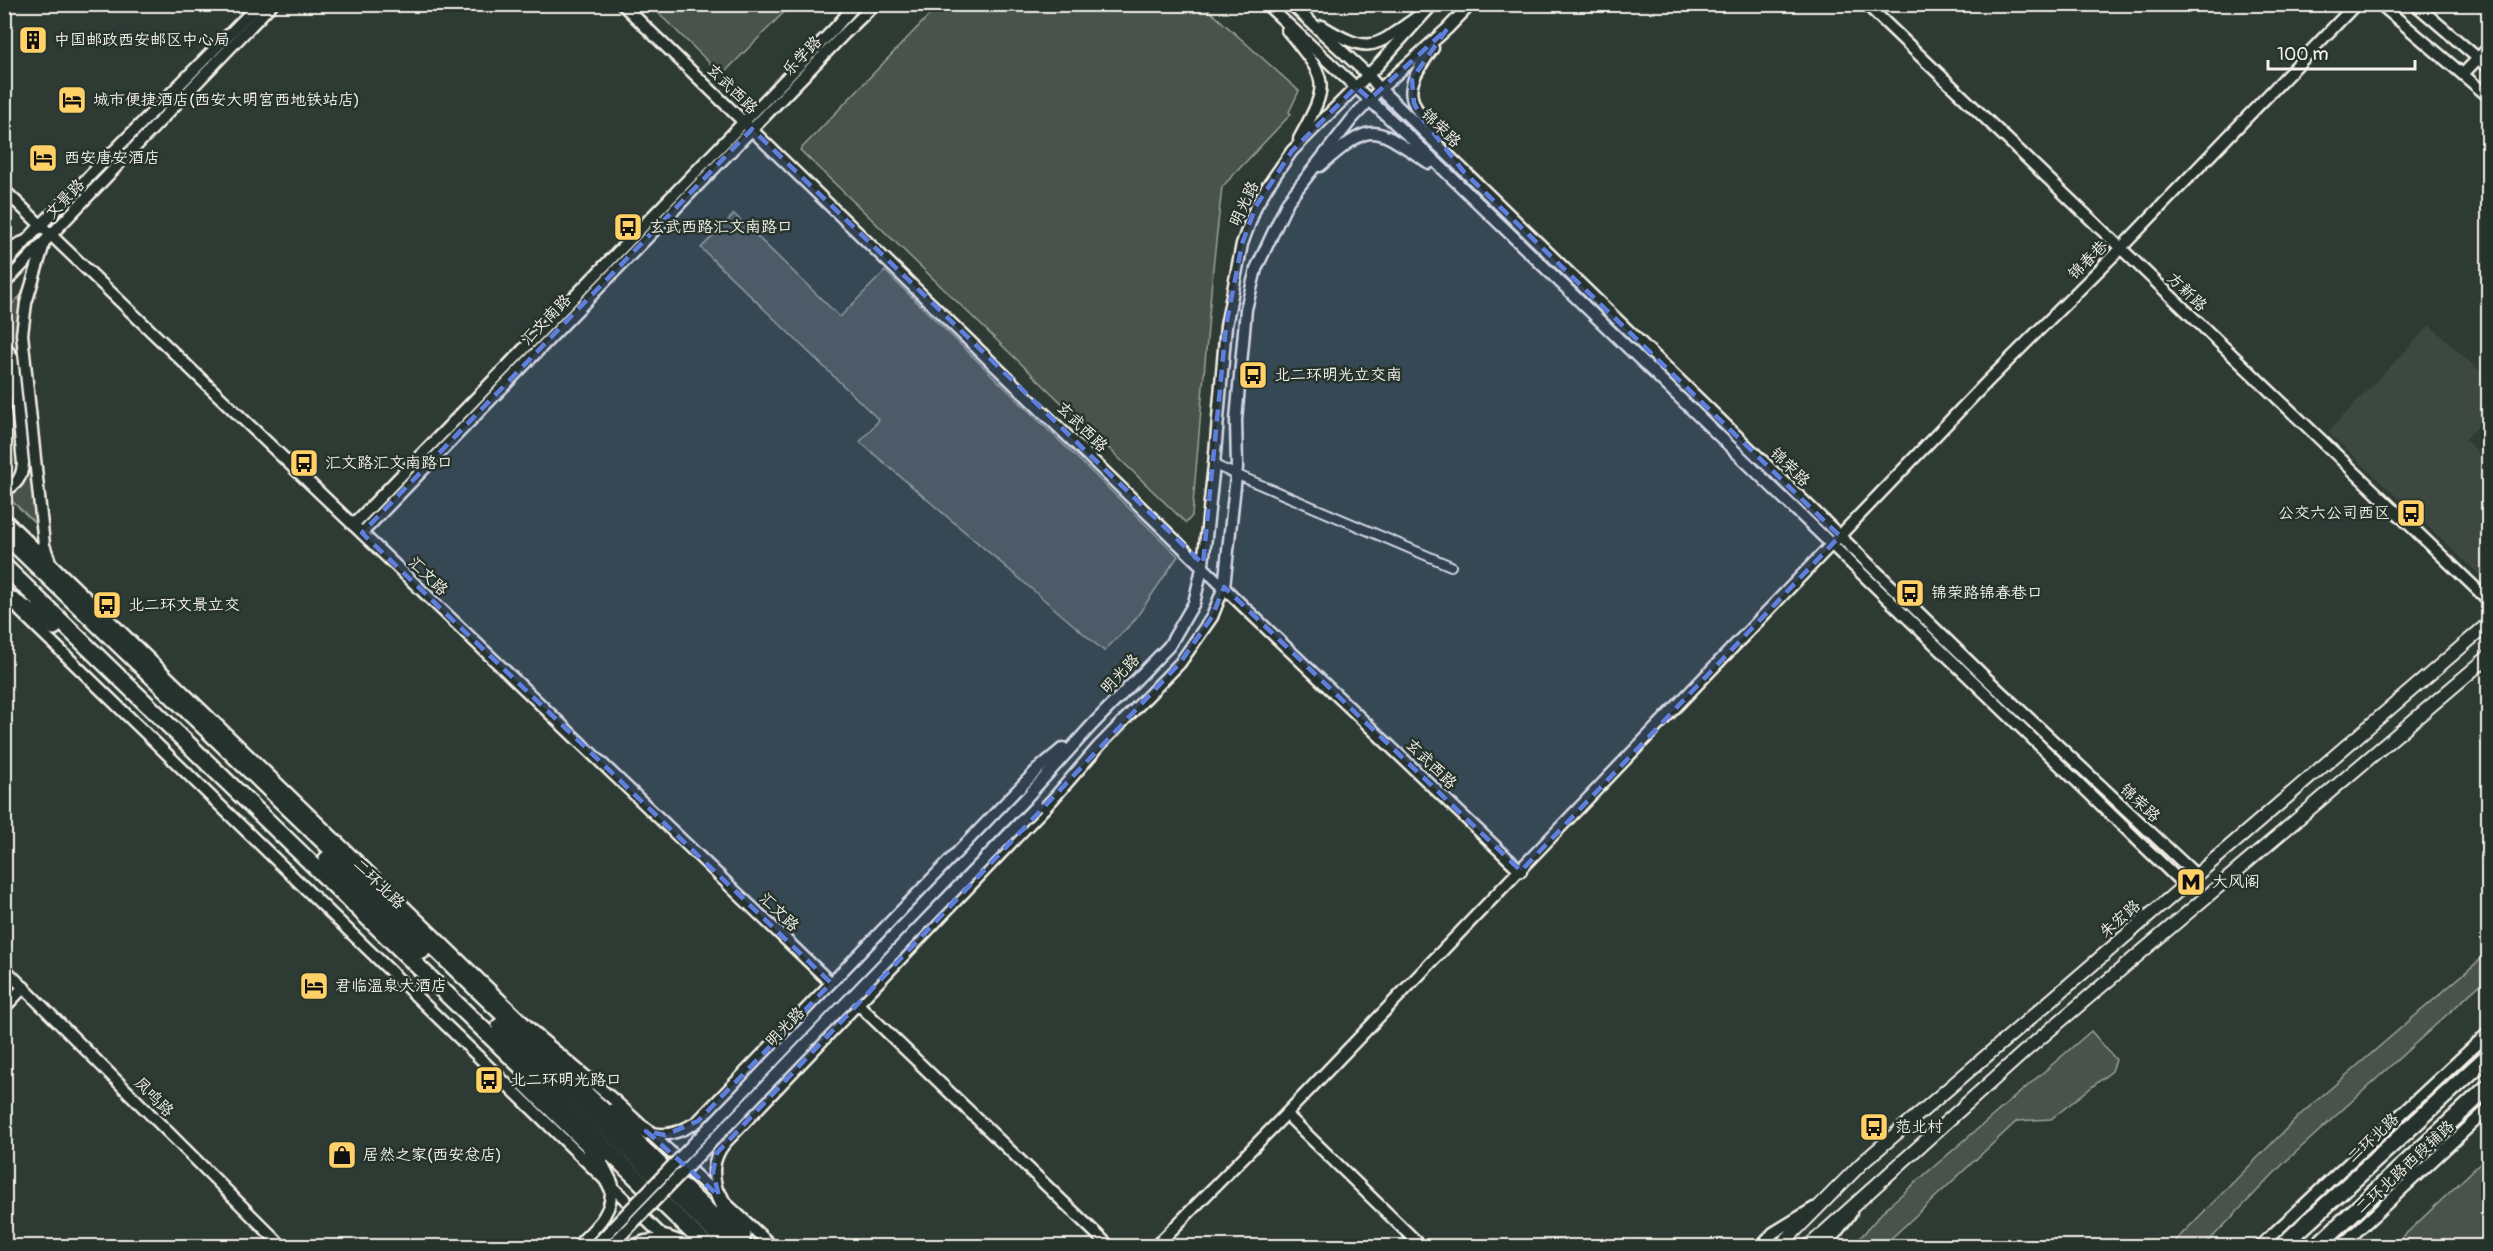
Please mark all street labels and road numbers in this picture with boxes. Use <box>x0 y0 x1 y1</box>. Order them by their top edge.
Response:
street label: 乐学路 <box>778 32 826 80</box>
street label: 玄武西路 <box>702 60 762 118</box>
street label: 锦荣路 <box>1417 104 1465 152</box>
street label: 文景路 <box>41 175 89 223</box>
street label: 明光路 <box>1225 178 1263 230</box>
street label: 锦春巷 <box>2064 236 2112 284</box>
street label: 方新路 <box>2163 268 2211 316</box>
street label: 汇文南路 <box>517 290 575 350</box>
street label: 玄武西路 <box>1052 398 1112 456</box>
street label: 锦荣路 <box>1766 443 1814 491</box>
street label: 汇文路 <box>404 552 452 600</box>
street label: 明光路 <box>1096 650 1144 698</box>
street label: 玄武西路 <box>1401 735 1461 793</box>
street label: 锦荣路 <box>2116 779 2164 827</box>
street label: 二环北路 <box>349 855 409 913</box>
street label: 汇文路 <box>755 888 803 936</box>
street label: 朱宏路 <box>2095 896 2145 942</box>
street label: 明光路 <box>761 1003 809 1051</box>
street label: 凤鸣路 <box>130 1073 178 1121</box>
street label: 二环北路 <box>2343 1109 2403 1167</box>
street label: 二环北路西段辅路 <box>2351 1116 2459 1218</box>

